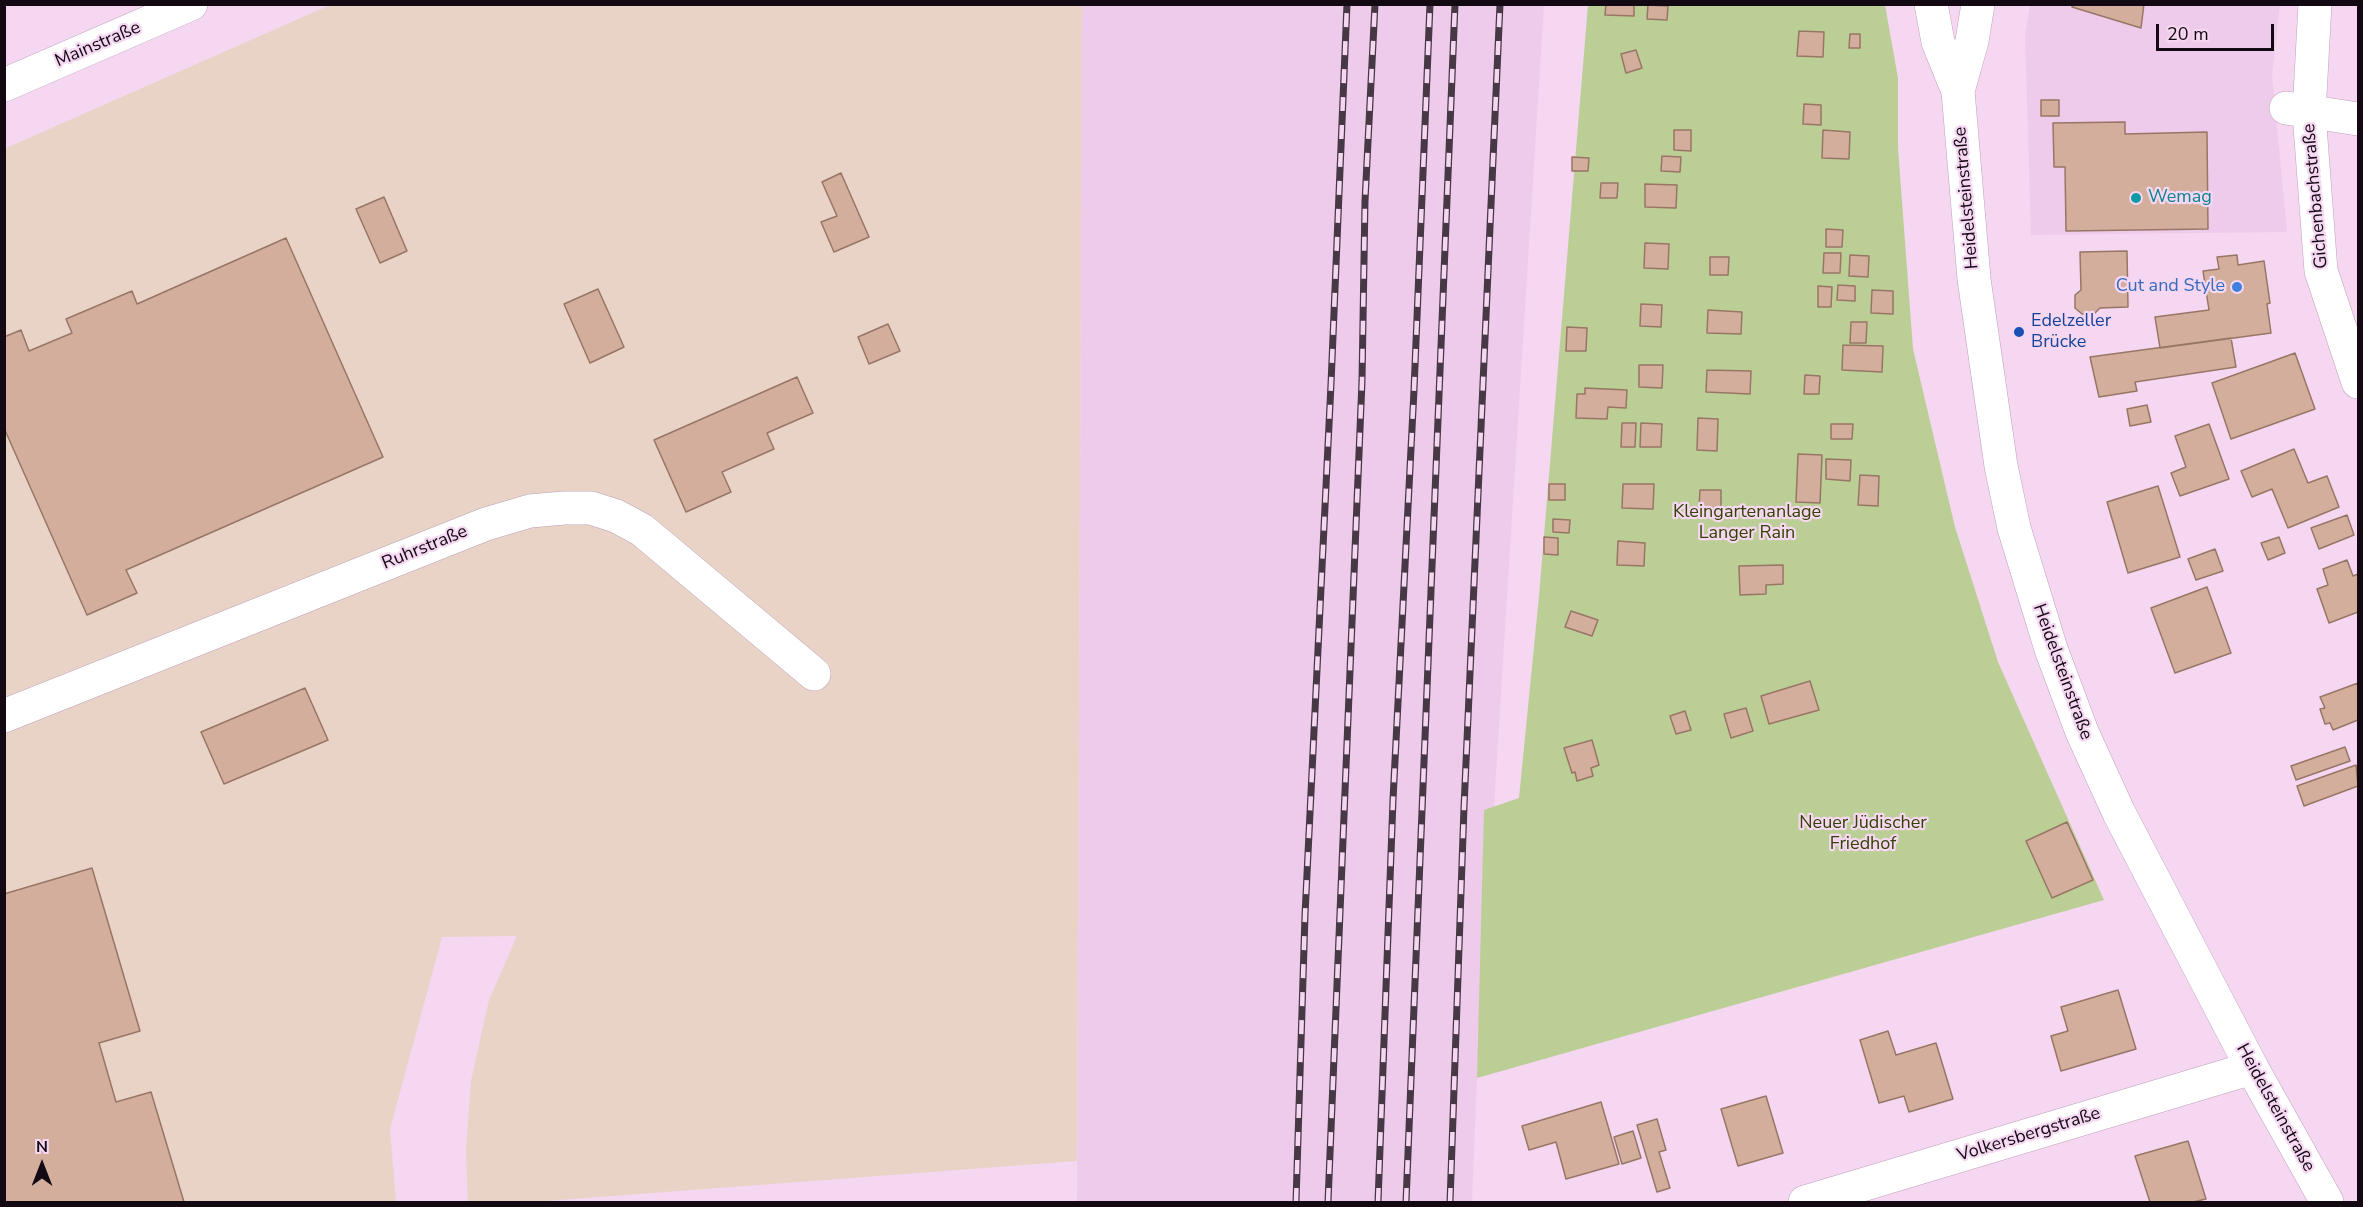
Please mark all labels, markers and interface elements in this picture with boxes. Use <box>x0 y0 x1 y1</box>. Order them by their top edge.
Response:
scale bar <box>2159 12 2278 50</box>
street label: Mainstraße <box>52 17 144 73</box>
text: 20 m <box>2167 22 2209 46</box>
street label: Gichenbachstraße <box>2299 123 2333 269</box>
street label: Heidelsteinstraße <box>1950 126 1984 270</box>
place label: Wemag <box>2148 187 2212 209</box>
marker: Wemag <box>2129 191 2143 205</box>
place label: Cut and Style <box>2116 276 2225 298</box>
marker: Cut and Style <box>2230 280 2244 294</box>
place label: Edelzeller Brücke <box>2031 311 2111 354</box>
marker: Edelzeller Brücke <box>2012 325 2026 339</box>
park label: Kleingartenanlage Langer Rain <box>1673 502 1821 544</box>
street label: Ruhrstraße <box>379 521 471 575</box>
street label: Heidelsteinstraße <box>2027 601 2097 743</box>
park label: Neuer Jüdischer Friedhof <box>1799 813 1927 856</box>
street label: Heidelsteinstraße <box>2231 1040 2319 1176</box>
street label: Volkersbergstraße <box>1955 1103 2103 1167</box>
north arrow <box>12 1135 72 1195</box>
text: N <box>36 1136 48 1158</box>

